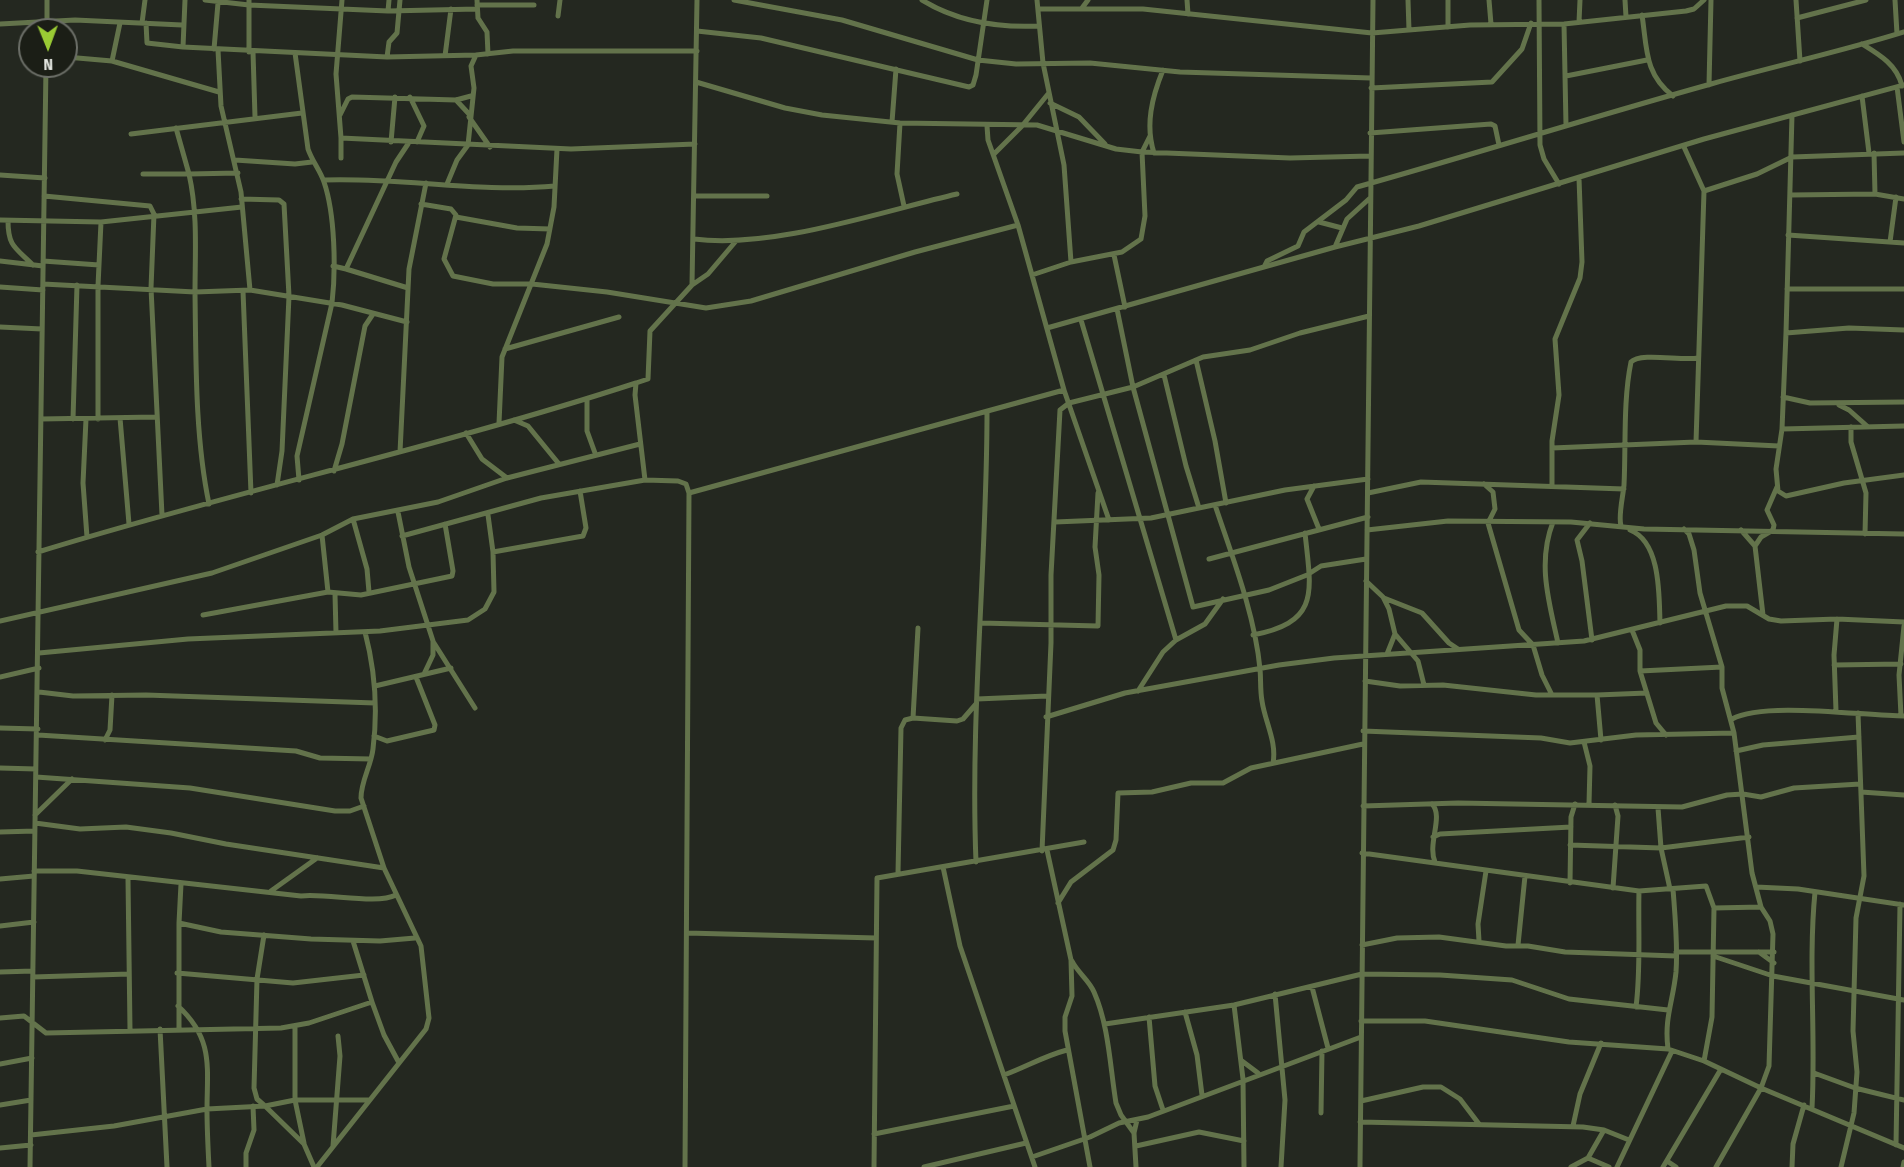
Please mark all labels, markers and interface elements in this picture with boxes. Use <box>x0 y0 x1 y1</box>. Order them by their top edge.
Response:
north arrow <box>18 18 78 78</box>
text: N <box>43 55 53 74</box>

